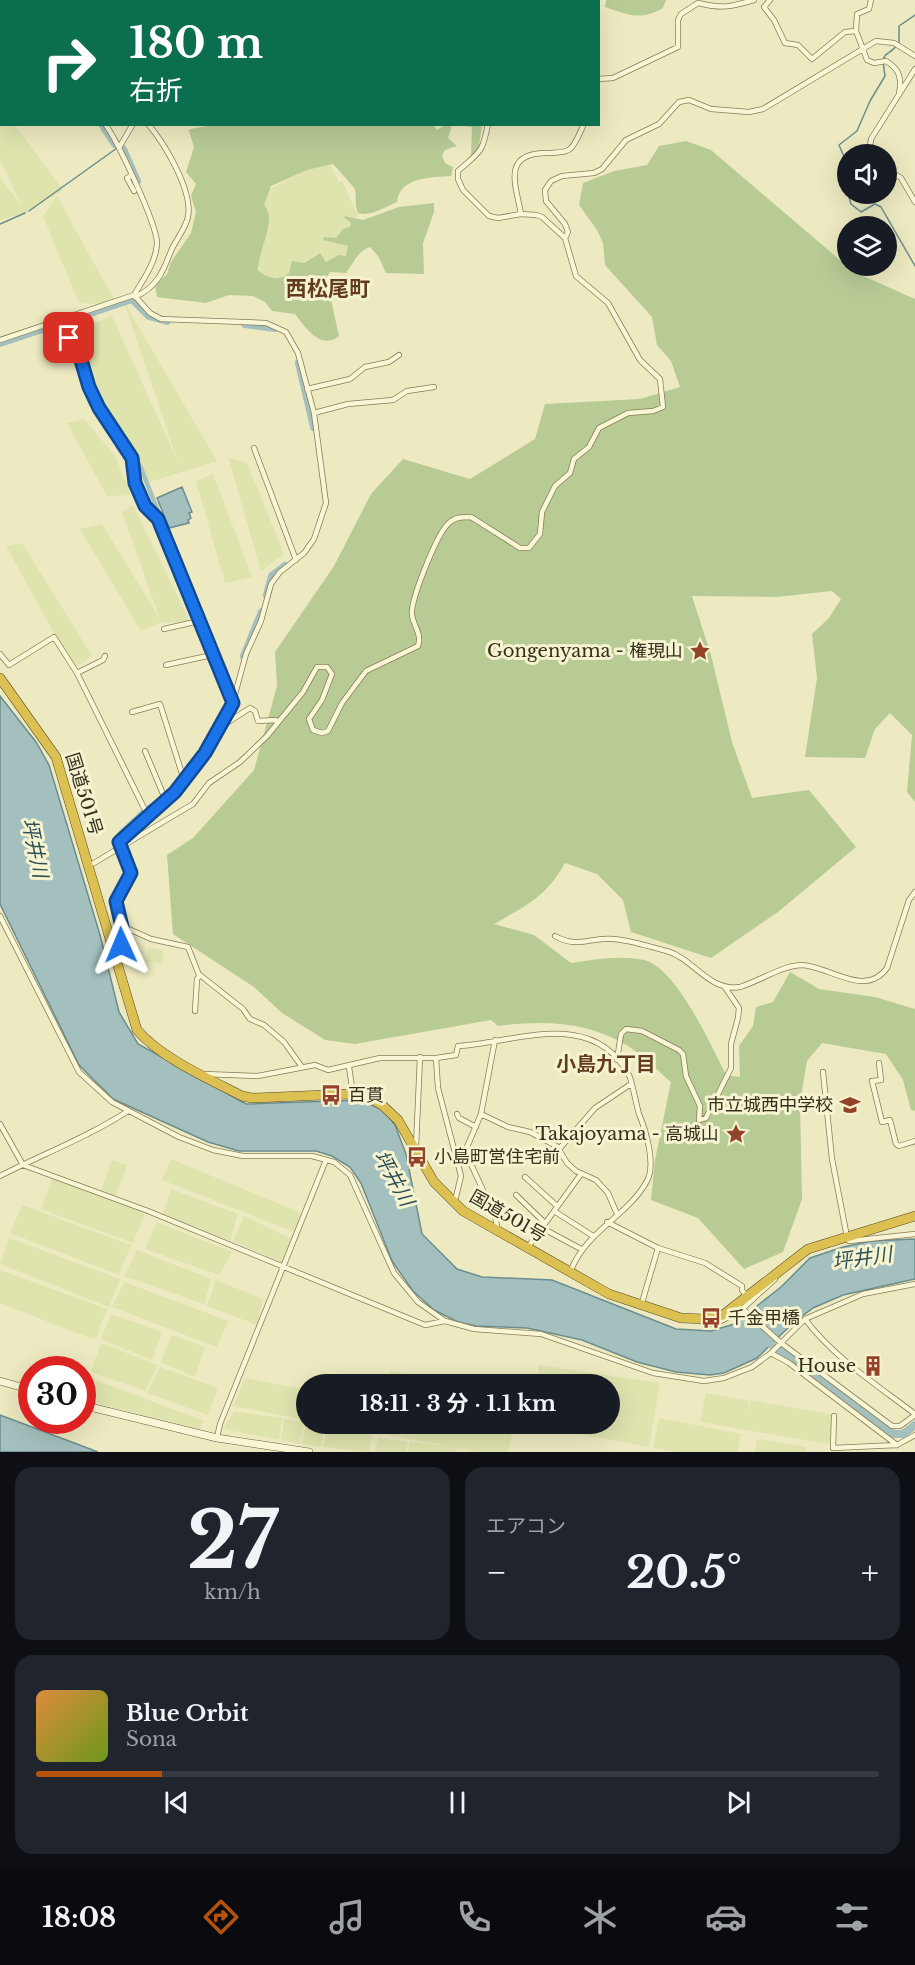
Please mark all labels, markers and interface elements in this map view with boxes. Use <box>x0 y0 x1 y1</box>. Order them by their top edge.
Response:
text: 180 m <box>129 17 263 69</box>
icon: right <box>30 24 108 102</box>
text: 右折 <box>129 74 183 107</box>
map controls <box>837 144 897 276</box>
button: sound <box>837 144 897 204</box>
button: layers <box>837 216 897 276</box>
district label: 西松尾町 <box>286 276 370 302</box>
pin <box>43 312 94 363</box>
icon: arrive <box>52 321 85 354</box>
place icon: Gongenyama - 権現山 <box>688 639 712 663</box>
place label: Gongenyama - 権現山 <box>487 640 683 662</box>
street label: 国道501号 <box>61 750 107 838</box>
water label: 坪井川 <box>17 816 53 882</box>
position arrow <box>89 913 153 977</box>
district label: 小島九丁目 <box>556 1052 656 1076</box>
bus stop icon: 百貫 <box>319 1083 343 1107</box>
place label: 百貫 <box>348 1084 384 1106</box>
school or university icon: 市立城西中学校 <box>838 1093 862 1117</box>
place label: 市立城西中学校 <box>707 1094 833 1116</box>
place icon: Takajoyama - 高城山 <box>724 1122 748 1146</box>
place label: Takajoyama - 高城山 <box>535 1123 719 1145</box>
bus stop icon: 小島町営住宅前 <box>405 1145 429 1169</box>
water label: 坪井川 <box>369 1146 420 1212</box>
place label: 小島町営住宅前 <box>434 1146 560 1168</box>
street label: 国道501号 <box>466 1185 550 1247</box>
water label: 坪井川 <box>831 1242 895 1274</box>
bus stop icon: 千金甲橋 <box>699 1306 723 1330</box>
place label: 千金甲橋 <box>728 1307 800 1329</box>
building icon: House <box>861 1354 885 1378</box>
place label: House <box>798 1355 856 1377</box>
speed limit sign: 30 <box>18 1356 96 1434</box>
text: 18:11 · 3 分 · 1.1 km <box>360 1390 556 1417</box>
text: 27 <box>187 1492 278 1589</box>
text: エアコン <box>486 1514 566 1538</box>
text: 20.5° <box>626 1544 742 1600</box>
text: − <box>486 1552 507 1593</box>
text: + <box>861 1552 879 1593</box>
text: km/h <box>204 1580 261 1604</box>
text: Blue Orbit <box>126 1700 248 1727</box>
text: Sona <box>126 1727 177 1751</box>
icon: previous <box>160 1786 193 1819</box>
icon: pause <box>441 1786 474 1819</box>
icon: next <box>722 1786 755 1819</box>
icon: directions <box>200 1896 242 1938</box>
icon: music <box>326 1896 368 1938</box>
icon: phone <box>453 1896 495 1938</box>
icon: climate <box>579 1896 621 1938</box>
icon: car <box>705 1896 747 1938</box>
icon: filters <box>831 1896 873 1938</box>
text: 18:08 <box>42 1901 116 1934</box>

